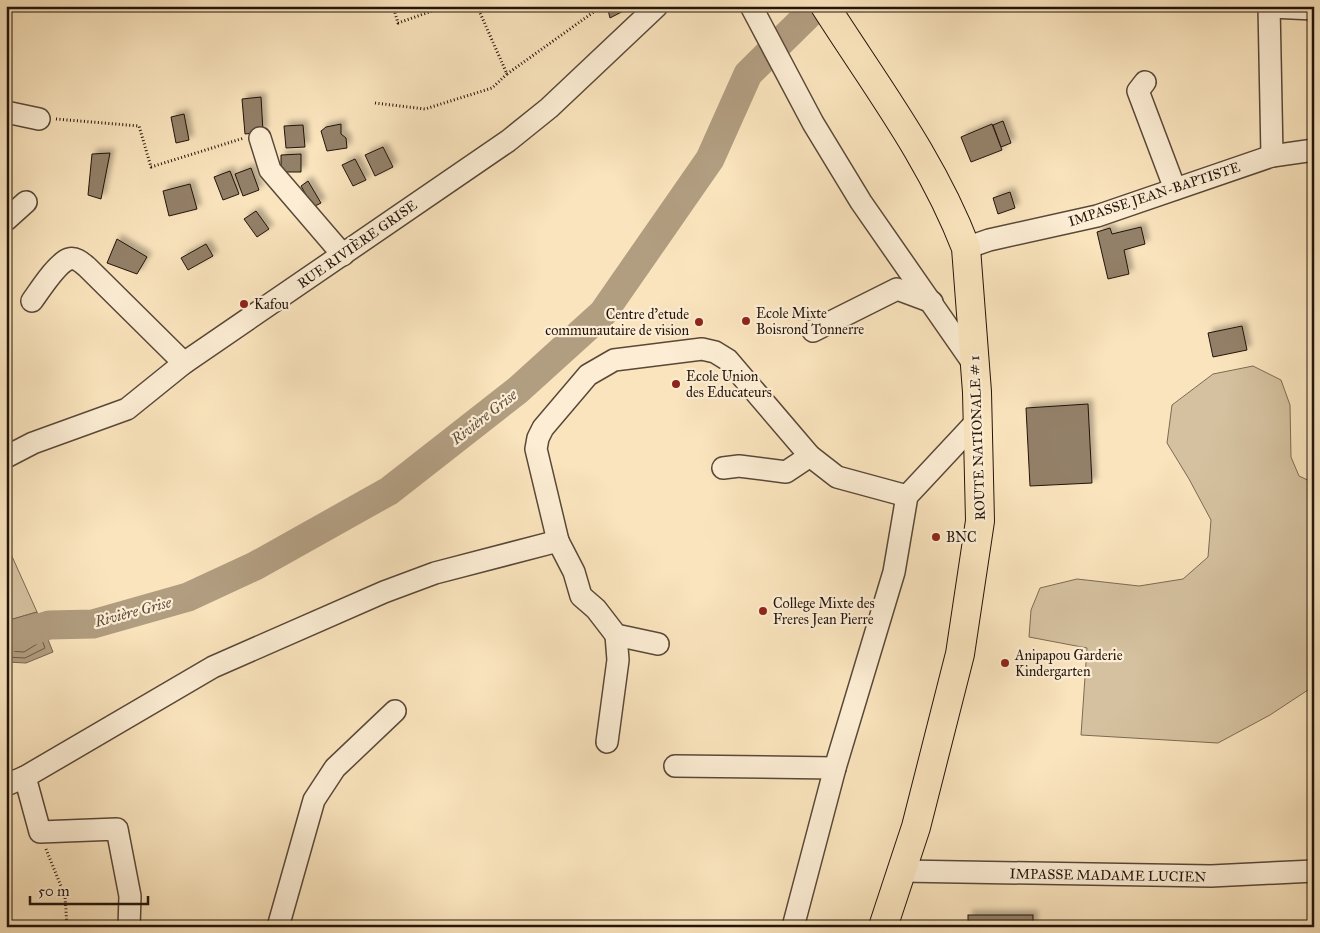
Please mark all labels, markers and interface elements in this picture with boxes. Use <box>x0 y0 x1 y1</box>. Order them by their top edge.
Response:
street label: IMPASSE JEAN-BAPTISTE <box>1066 159 1242 231</box>
street label: RUE RIVIÈRE GRISE <box>293 195 420 292</box>
place label: Kafou <box>254 296 290 313</box>
marker: Kafou <box>238 298 250 310</box>
place label: Ecole Mixte Boisrond Tonnerre <box>756 305 864 338</box>
place label: Centre d'etude communautaire de vision <box>545 306 689 339</box>
marker: Ecole Mixte Boisrond Tonnerre <box>740 315 752 327</box>
marker: Centre d'etude communautaire de vision <box>693 316 705 328</box>
street label: ROUTE NATIONALE # 1 <box>966 355 989 521</box>
place label: Ecole Union des Educateurs <box>686 368 772 401</box>
marker: Ecole Union des Educateurs <box>670 378 682 390</box>
water label: Rivière Grise <box>447 386 521 449</box>
place label: BNC <box>946 529 976 546</box>
marker: BNC <box>930 531 942 543</box>
water label: Rivière Grise <box>92 593 174 631</box>
place label: College Mixte des Freres Jean Pierre <box>773 595 875 629</box>
marker: College Mixte des Freres Jean Pierre <box>757 605 769 617</box>
place label: Anipapou Garderie Kindergarten <box>1014 647 1123 680</box>
marker: Anipapou Garderie Kindergarten <box>999 657 1011 669</box>
street label: IMPASSE MADAME LUCIEN <box>1010 865 1207 886</box>
scale bar <box>30 873 148 905</box>
text: 50 m <box>38 882 70 900</box>

